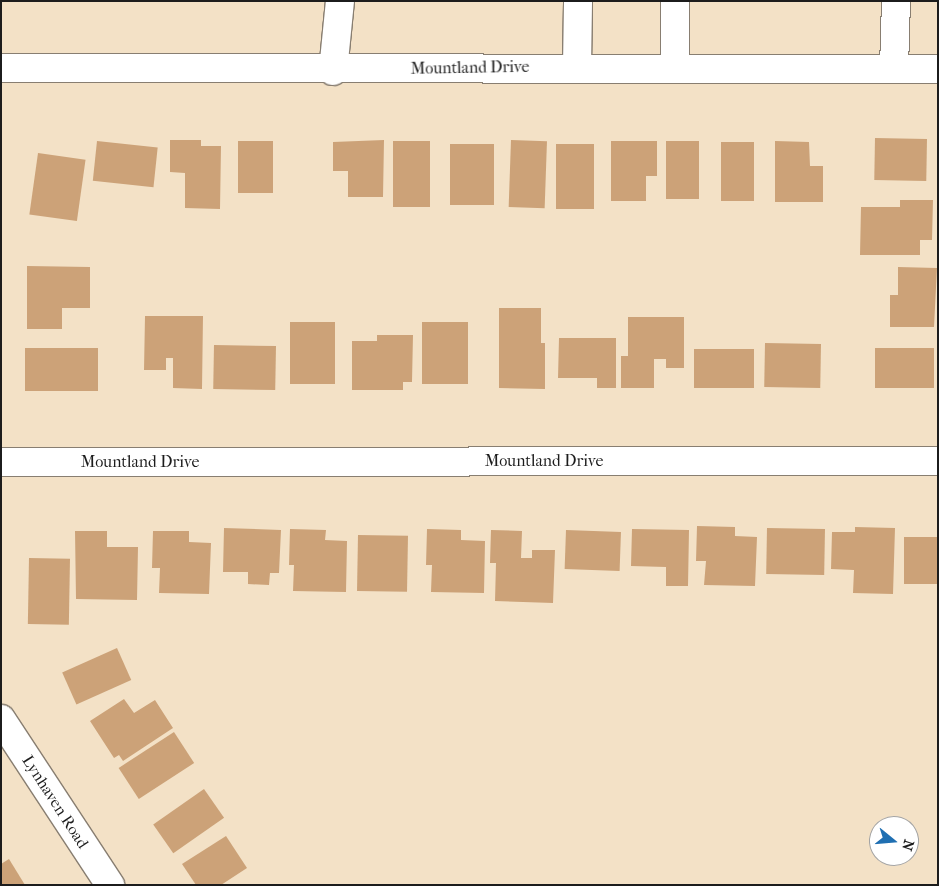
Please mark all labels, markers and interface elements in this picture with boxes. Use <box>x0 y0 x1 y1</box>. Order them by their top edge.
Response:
street label: Mountland Drive <box>411 57 529 79</box>
street label: Mountland Drive <box>485 451 603 471</box>
street label: Mountland Drive <box>81 452 199 472</box>
street label: Lynhaven Road <box>18 752 92 852</box>
north arrow <box>869 816 919 866</box>
text: N <box>898 838 918 853</box>

